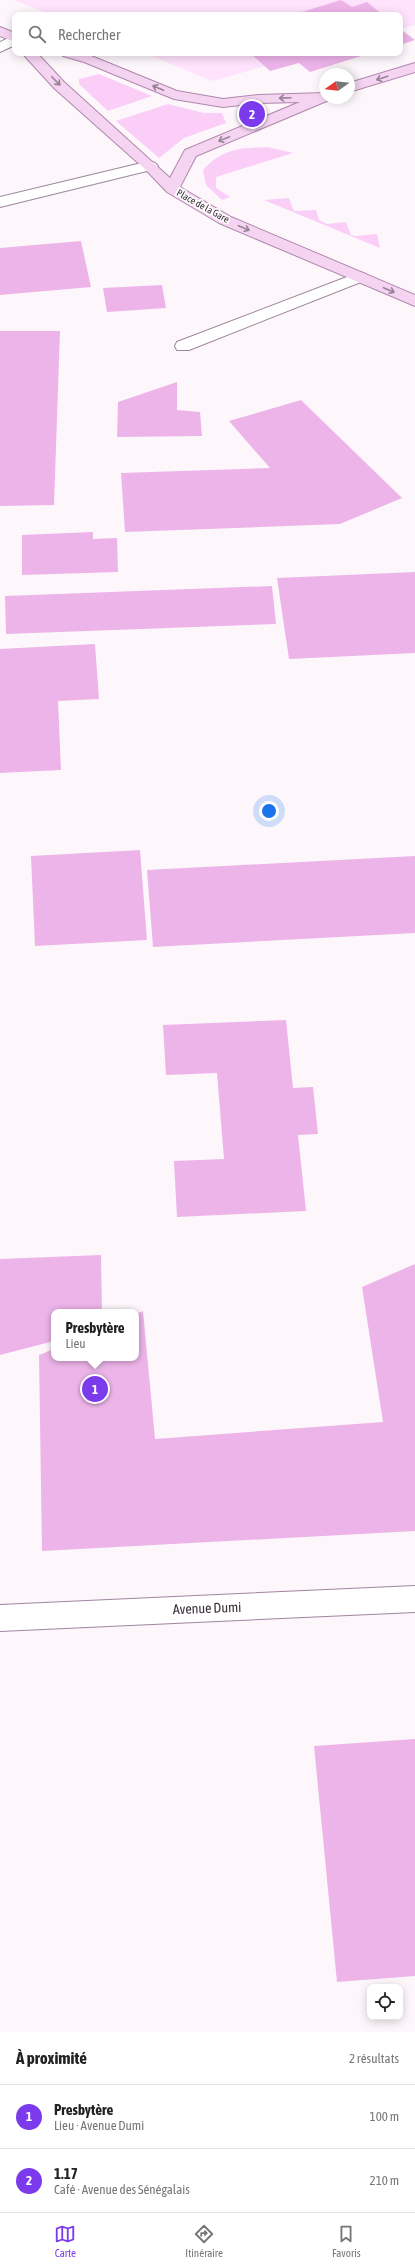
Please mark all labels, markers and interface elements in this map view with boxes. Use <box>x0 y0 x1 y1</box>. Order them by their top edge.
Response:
search box <box>12 12 403 56</box>
icon: search <box>26 23 48 45</box>
text: Rechercher <box>58 26 120 43</box>
north arrow <box>319 68 355 104</box>
one-way arrow <box>376 74 388 82</box>
one-way arrow <box>51 76 61 86</box>
one-way arrow <box>152 84 164 92</box>
one-way arrow <box>279 94 292 102</box>
pin: 2 <box>239 99 265 129</box>
one-way arrow <box>219 136 231 143</box>
street label: Place de la Gare <box>175 187 232 225</box>
one-way arrow <box>237 224 249 232</box>
one-way arrow <box>382 286 394 294</box>
your location <box>259 801 279 821</box>
popup <box>51 1309 139 1361</box>
text: Presbytère <box>65 1319 125 1336</box>
text: Lieu <box>65 1336 86 1351</box>
pin: 1 <box>82 1374 108 1404</box>
street label: Avenue Dumi <box>172 1599 242 1617</box>
map controls <box>367 1984 403 2020</box>
button: locate <box>367 1984 403 2020</box>
text: À proximité <box>16 2048 87 2068</box>
text: 2 résultats <box>349 2051 399 2066</box>
text: Presbytère <box>54 2101 113 2118</box>
text: 1 <box>26 2109 32 2124</box>
text: 100 m <box>370 2109 399 2124</box>
text: Lieu · Avenue Dumi <box>54 2118 144 2133</box>
text: 1.17 <box>54 2165 78 2182</box>
text: 2 <box>26 2173 32 2188</box>
text: 210 m <box>370 2173 399 2188</box>
text: Café · Avenue des Sénégalais <box>54 2182 190 2197</box>
tab: Carte <box>54 2223 76 2259</box>
tab: Itinéraire <box>185 2223 223 2259</box>
tab: Favoris <box>332 2223 361 2259</box>

